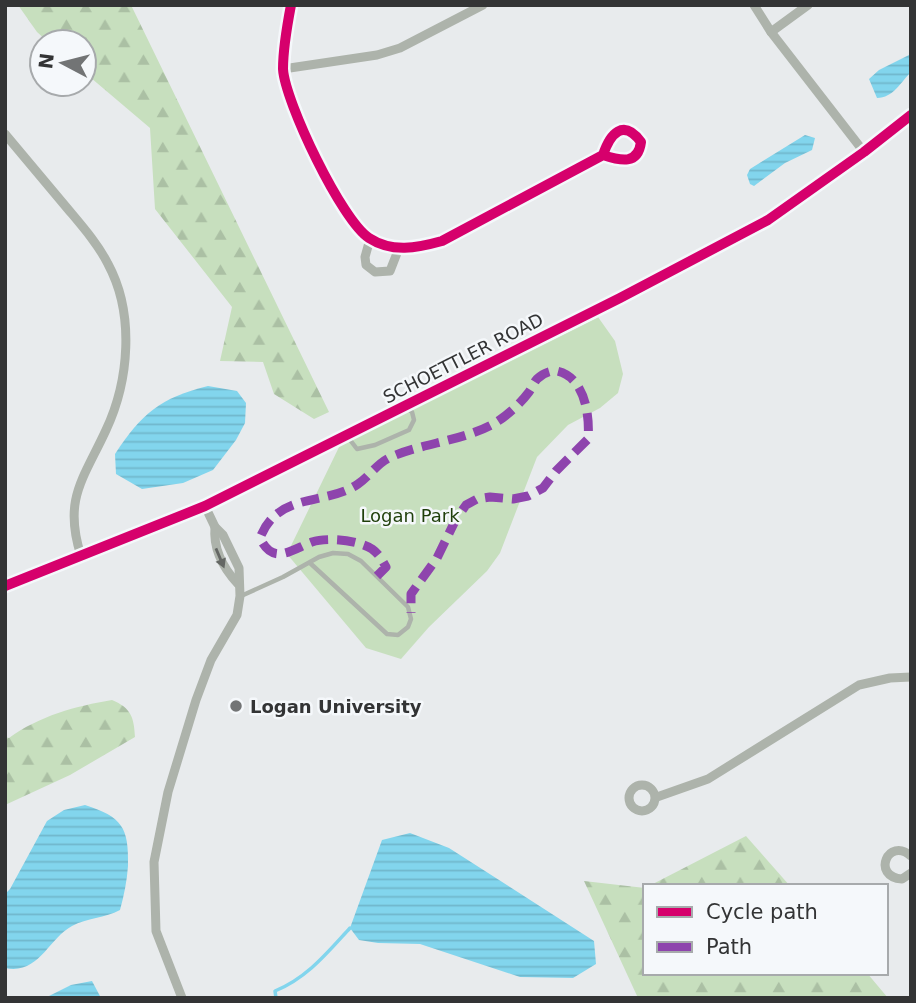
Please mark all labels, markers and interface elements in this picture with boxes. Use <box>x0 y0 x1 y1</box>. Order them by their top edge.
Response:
north arrow <box>28 28 98 98</box>
text: N <box>34 52 58 70</box>
street label: SCHOETTLER ROAD <box>379 308 547 408</box>
park label: Logan Park <box>360 505 460 526</box>
one-way arrow <box>215 547 226 568</box>
place label: Logan University <box>250 696 422 717</box>
marker: Logan University <box>228 698 244 714</box>
legend <box>643 884 888 975</box>
text: Cycle path <box>706 900 818 924</box>
text: Path <box>706 935 752 959</box>

